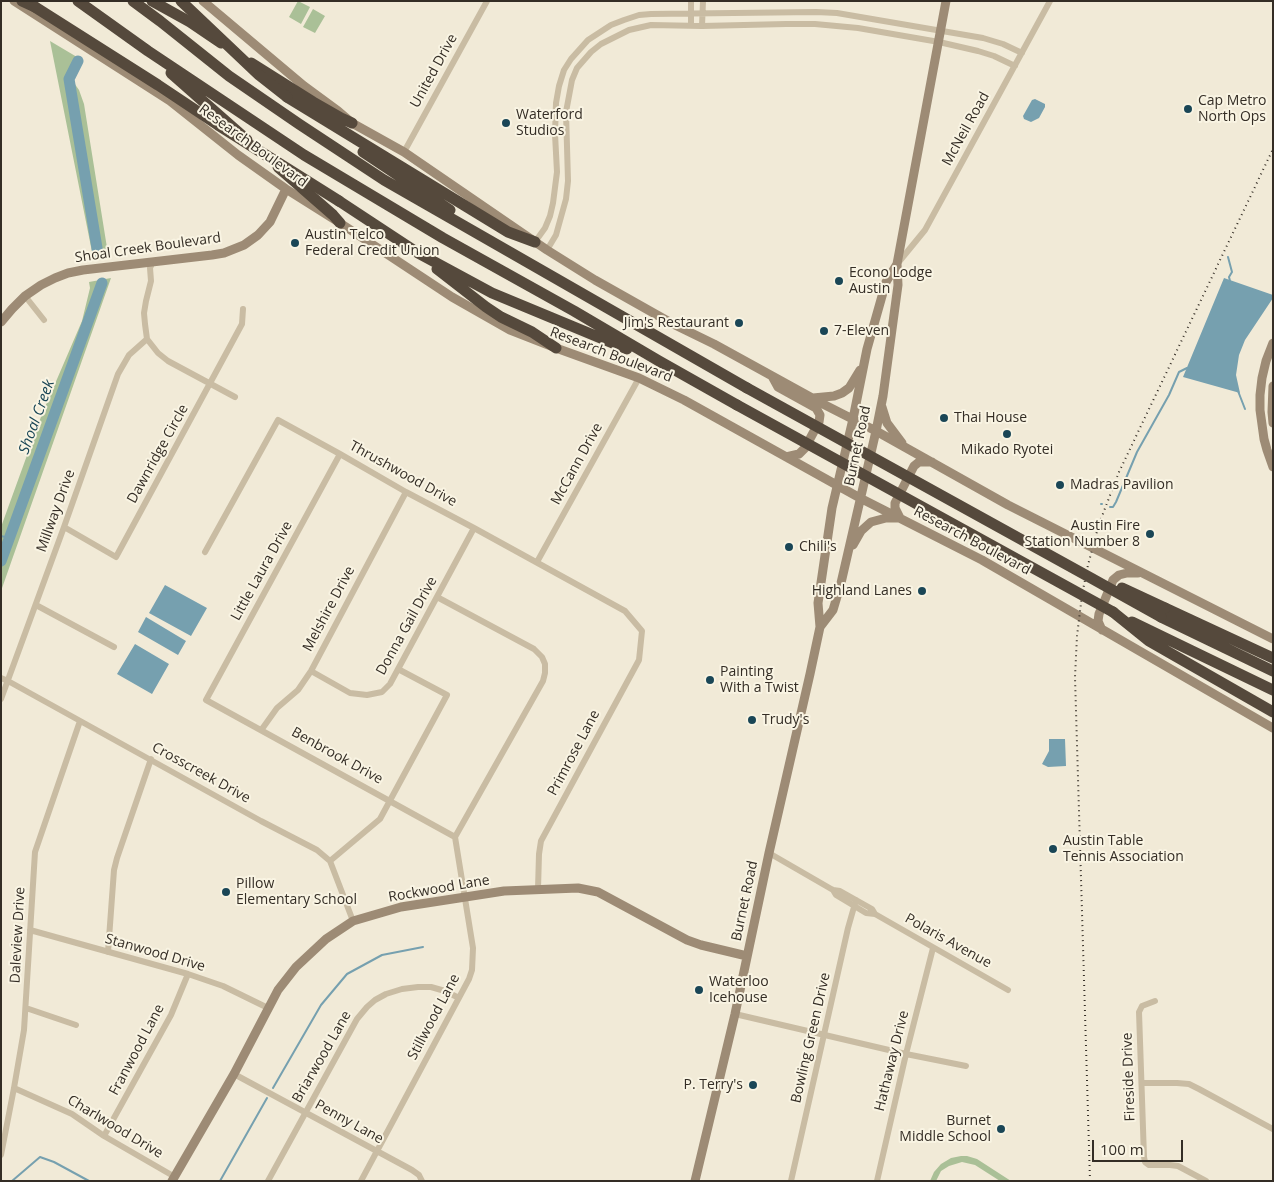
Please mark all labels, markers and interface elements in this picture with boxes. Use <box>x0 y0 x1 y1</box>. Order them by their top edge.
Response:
street label: United Drive <box>407 31 461 111</box>
street label: McNeil Road <box>939 89 993 169</box>
place label: Cap Metro North Ops <box>1198 93 1266 125</box>
street label: Research Boulevard <box>195 101 311 191</box>
marker: Cap Metro North Ops <box>1182 103 1194 115</box>
place label: Waterford Studios <box>516 107 583 140</box>
marker: Waterford Studios <box>500 117 512 129</box>
place label: Austin Telco Federal Credit Union <box>305 227 440 260</box>
street label: Shoal Creek Boulevard <box>74 229 222 267</box>
marker: Austin Telco Federal Credit Union <box>289 237 301 249</box>
place label: Econo Lodge Austin <box>849 265 932 298</box>
marker: Econo Lodge Austin <box>833 275 845 287</box>
place label: Jim's Restaurant <box>624 315 729 331</box>
marker: Jim's Restaurant <box>733 317 745 329</box>
place label: 7-Eleven <box>834 323 889 339</box>
street label: Research Boulevard <box>547 324 675 386</box>
marker: 7-Eleven <box>818 325 830 337</box>
water label: Shoal Creek <box>15 377 59 457</box>
street label: Dawnridge Circle <box>124 402 192 506</box>
street label: Burnet Road <box>841 404 875 488</box>
place label: Thai House <box>954 410 1027 426</box>
marker: Thai House <box>938 412 950 424</box>
street label: McCann Drive <box>548 420 606 508</box>
marker: Mikado Ryotei <box>1001 428 1013 440</box>
street label: Thrushwood Drive <box>346 438 460 510</box>
place label: Mikado Ryotei <box>961 442 1053 458</box>
street label: Millway Drive <box>33 467 79 555</box>
place label: Madras Pavilion <box>1070 477 1174 493</box>
marker: Madras Pavilion <box>1054 479 1066 491</box>
street label: Research Boulevard <box>911 503 1033 579</box>
street label: Little Laura Drive <box>228 518 296 624</box>
place label: Austin Fire Station Number 8 <box>1025 518 1140 550</box>
marker: Austin Fire Station Number 8 <box>1144 528 1156 540</box>
place label: Chili's <box>799 539 837 555</box>
marker: Chili's <box>783 541 795 553</box>
street label: Melshire Drive <box>299 563 359 655</box>
street label: Donna Gail Drive <box>373 574 441 678</box>
place label: Highland Lanes <box>812 583 912 599</box>
marker: Highland Lanes <box>916 585 928 597</box>
place label: Painting With a Twist <box>720 664 799 696</box>
marker: Painting With a Twist <box>704 674 716 686</box>
street label: Primrose Lane <box>544 707 604 799</box>
place label: Trudy's <box>762 712 809 728</box>
marker: Trudy's <box>746 714 758 726</box>
street label: Benbrook Drive <box>288 724 386 788</box>
street label: Crosscreek Drive <box>149 739 253 807</box>
place label: Austin Table Tennis Association <box>1063 833 1184 866</box>
marker: Austin Table Tennis Association <box>1047 843 1059 855</box>
street label: Burnet Road <box>728 859 762 943</box>
street label: Rockwood Lane <box>387 872 491 906</box>
place label: Pillow Elementary School <box>236 876 357 909</box>
street label: Daleview Drive <box>7 886 29 984</box>
marker: Pillow Elementary School <box>220 886 232 898</box>
street label: Polaris Avenue <box>902 910 994 972</box>
street label: Stanwood Drive <box>103 931 207 975</box>
street label: Stillwood Lane <box>404 971 464 1063</box>
street label: Bowling Green Drive <box>788 971 834 1105</box>
place label: Waterloo Icehouse <box>709 974 769 1006</box>
marker: Waterloo Icehouse <box>693 984 705 996</box>
street label: Franwood Lane <box>106 1002 168 1098</box>
street label: Briarwood Lane <box>289 1008 355 1106</box>
street label: Hathaway Drive <box>871 1009 913 1113</box>
street label: Fireside Drive <box>1119 1032 1139 1122</box>
place label: P. Terry's <box>683 1077 743 1093</box>
marker: P. Terry's <box>747 1079 759 1091</box>
street label: Charlwood Drive <box>64 1092 166 1162</box>
street label: Penny Lane <box>312 1096 386 1148</box>
place label: Burnet Middle School <box>899 1113 991 1146</box>
marker: Burnet Middle School <box>995 1123 1007 1135</box>
scale bar <box>1094 1130 1185 1162</box>
text: 100 m <box>1100 1139 1144 1159</box>

